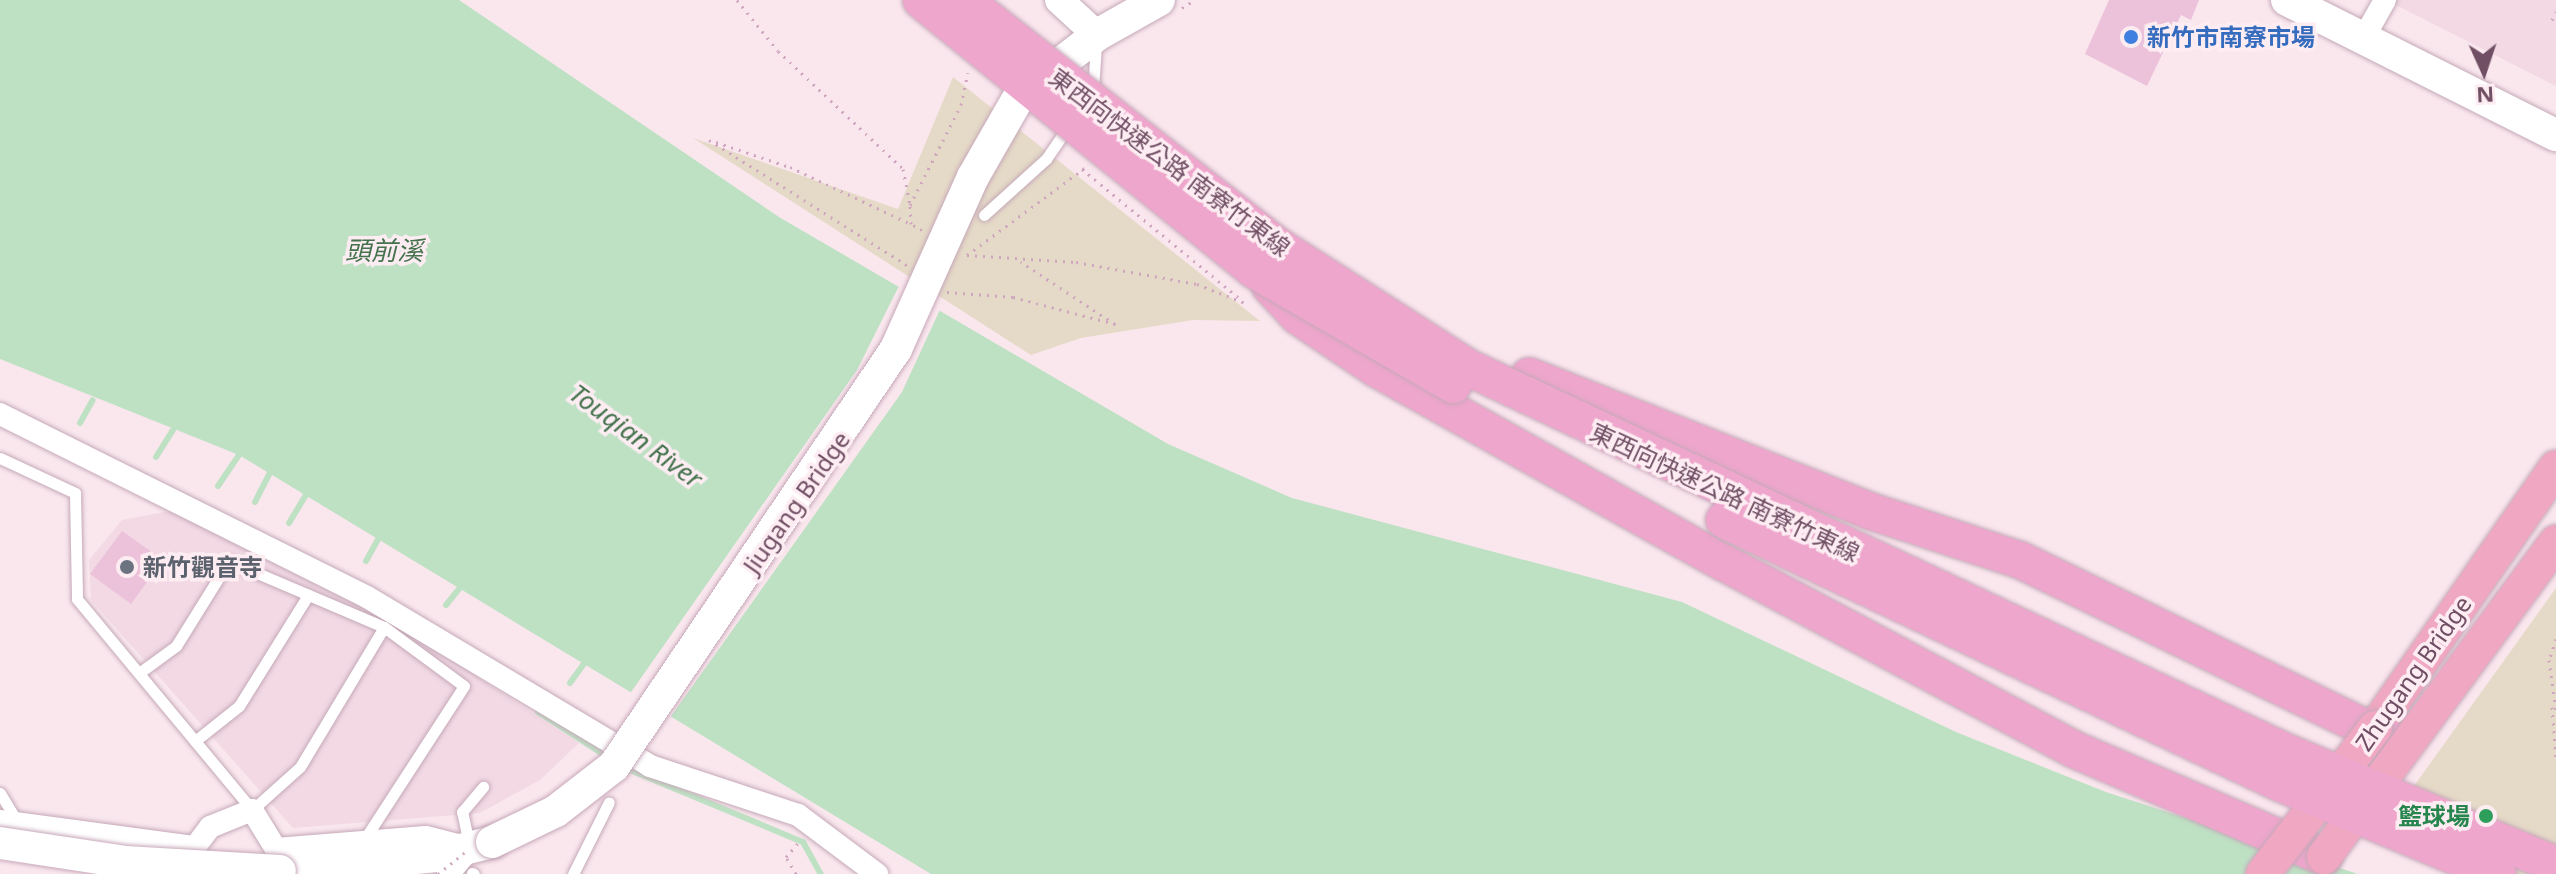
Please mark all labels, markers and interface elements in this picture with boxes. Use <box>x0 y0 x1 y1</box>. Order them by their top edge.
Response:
place label: 新竹市南寮市場 <box>2147 23 2315 51</box>
marker: 新竹市南寮市場 <box>2122 28 2140 46</box>
north arrow <box>2444 32 2524 112</box>
street label: 東西向快速公路 南寮竹東線 <box>1044 62 1296 262</box>
text: N <box>2476 81 2495 111</box>
water label: 頭前溪 <box>345 235 423 267</box>
water label: Touqian River <box>564 377 708 495</box>
street label: 東西向快速公路 南寮竹東線 <box>1586 417 1864 567</box>
street label: Jiugang Bridge <box>736 426 856 578</box>
place label: 新竹觀音寺 <box>143 553 263 581</box>
marker: 新竹觀音寺 <box>118 558 136 576</box>
street label: Zhugang Bridge <box>2349 590 2477 756</box>
place label: 籃球場 <box>2398 802 2470 830</box>
marker: 籃球場 <box>2477 807 2495 825</box>

